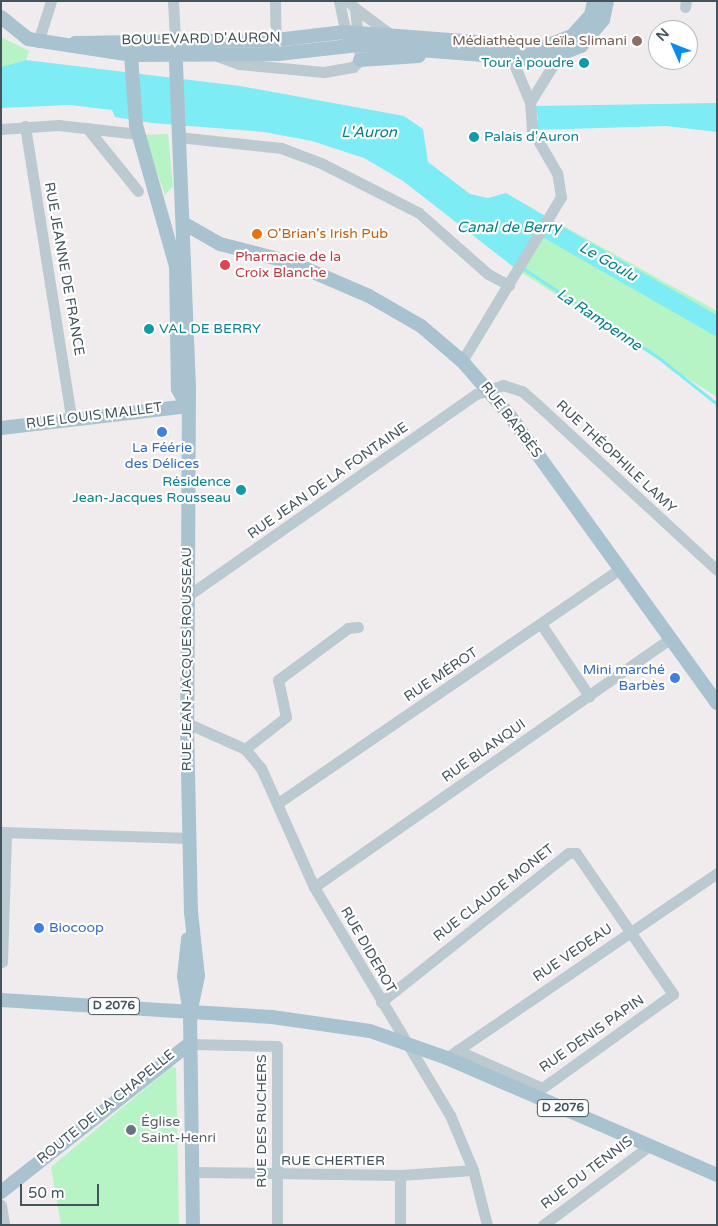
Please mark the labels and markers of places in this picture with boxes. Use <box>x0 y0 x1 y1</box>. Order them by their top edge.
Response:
place label: Médiathèque Leïla Slimani <box>452 33 627 49</box>
marker: Médiathèque Leïla Slimani <box>631 35 643 47</box>
place label: Tour à poudre <box>481 55 574 71</box>
marker: Tour à poudre <box>578 57 590 69</box>
place label: Palais d'Auron <box>484 129 579 145</box>
marker: Palais d'Auron <box>468 131 480 143</box>
place label: O'Brian's Irish Pub <box>267 226 388 242</box>
marker: O'Brian's Irish Pub <box>251 228 263 240</box>
place label: Pharmacie de la Croix Blanche <box>235 249 341 282</box>
marker: Pharmacie de la Croix Blanche <box>219 259 231 271</box>
place label: VAL DE BERRY <box>159 321 261 337</box>
marker: VAL DE BERRY <box>143 323 155 335</box>
marker: La Féérie des Délices <box>156 426 168 438</box>
place label: La Féérie des Délices <box>125 440 199 472</box>
place label: Résidence Jean-Jacques Rousseau <box>72 474 231 507</box>
marker: Résidence Jean-Jacques Rousseau <box>235 484 247 496</box>
place label: Mini marché Barbès <box>583 662 665 694</box>
marker: Mini marché Barbès <box>669 672 681 684</box>
place label: Biocoop <box>49 920 104 936</box>
marker: Biocoop <box>33 922 45 934</box>
place label: Église Saint-Henri <box>141 1114 216 1146</box>
marker: Église Saint-Henri <box>125 1124 137 1136</box>

